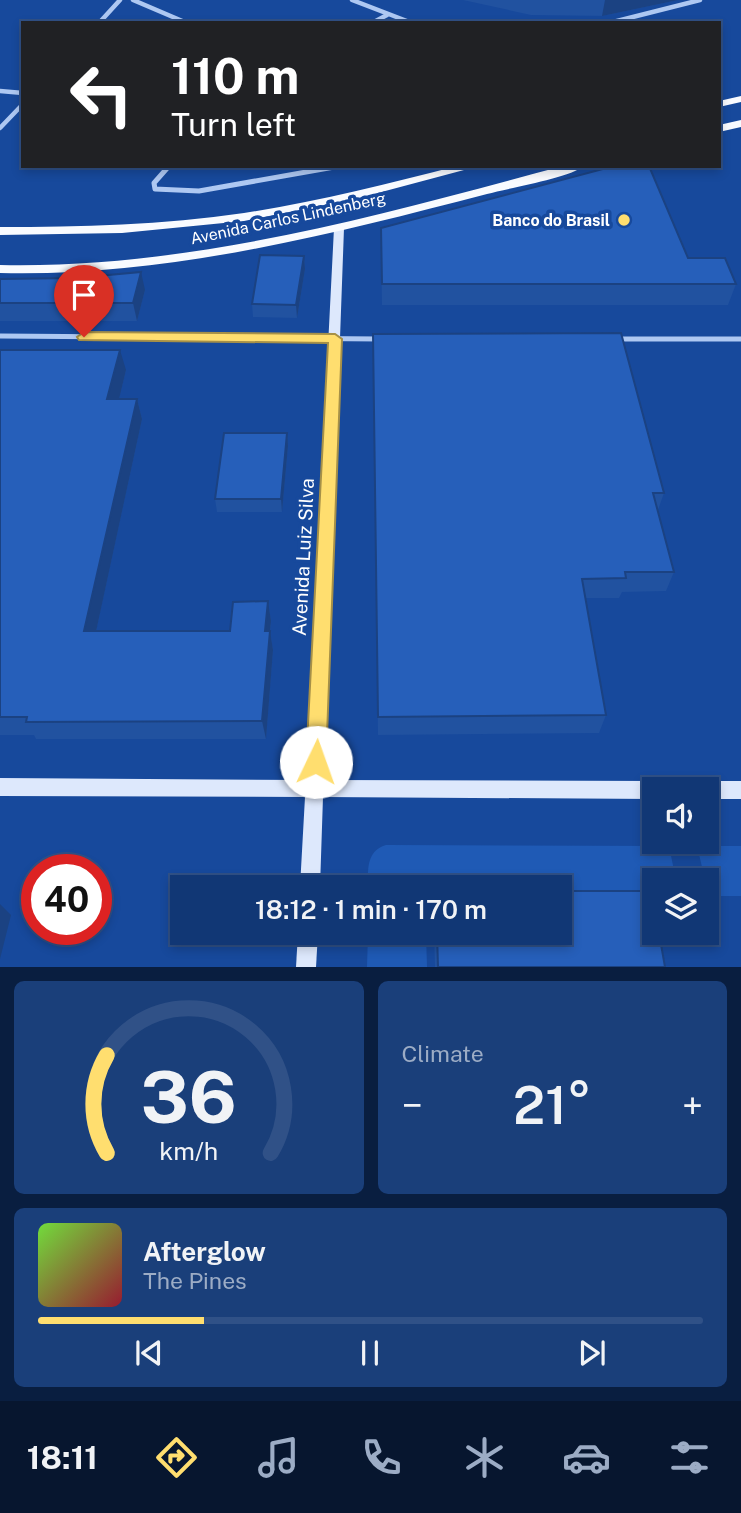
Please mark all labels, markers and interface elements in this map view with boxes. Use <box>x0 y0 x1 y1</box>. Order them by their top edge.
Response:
text: 110 m <box>171 47 299 105</box>
icon: left <box>56 49 147 140</box>
text: Turn left <box>171 106 296 143</box>
street label: Avenida Carlos Lindenberg <box>189 188 388 248</box>
place label: Banco do Brasil <box>492 211 610 230</box>
marker: Banco do Brasil <box>616 212 632 228</box>
pin <box>54 265 114 337</box>
icon: arrive <box>65 276 103 314</box>
street label: Avenida Luiz Silva <box>288 478 318 636</box>
position arrow <box>279 725 353 799</box>
map controls <box>642 777 719 945</box>
button: sound <box>642 777 719 854</box>
speed limit sign: 40 <box>21 854 112 945</box>
button: layers <box>642 868 719 945</box>
text: 18:12 · 1 min · 170 m <box>255 894 487 925</box>
text: Climate <box>402 1040 484 1067</box>
text: 36 <box>141 1055 237 1140</box>
text: 21° <box>513 1075 591 1136</box>
text: − <box>402 1083 423 1128</box>
text: + <box>682 1083 703 1128</box>
text: km/h <box>159 1136 218 1166</box>
text: Afterglow <box>143 1236 266 1267</box>
text: The Pines <box>143 1267 247 1294</box>
icon: previous <box>130 1334 168 1372</box>
icon: pause <box>351 1334 389 1372</box>
icon: next <box>573 1334 611 1372</box>
icon: directions <box>152 1433 201 1482</box>
icon: music <box>254 1433 303 1482</box>
icon: phone <box>357 1433 406 1482</box>
icon: climate <box>460 1433 509 1482</box>
icon: car <box>562 1433 611 1482</box>
icon: filters <box>665 1433 714 1482</box>
text: 18:11 <box>27 1439 98 1476</box>

